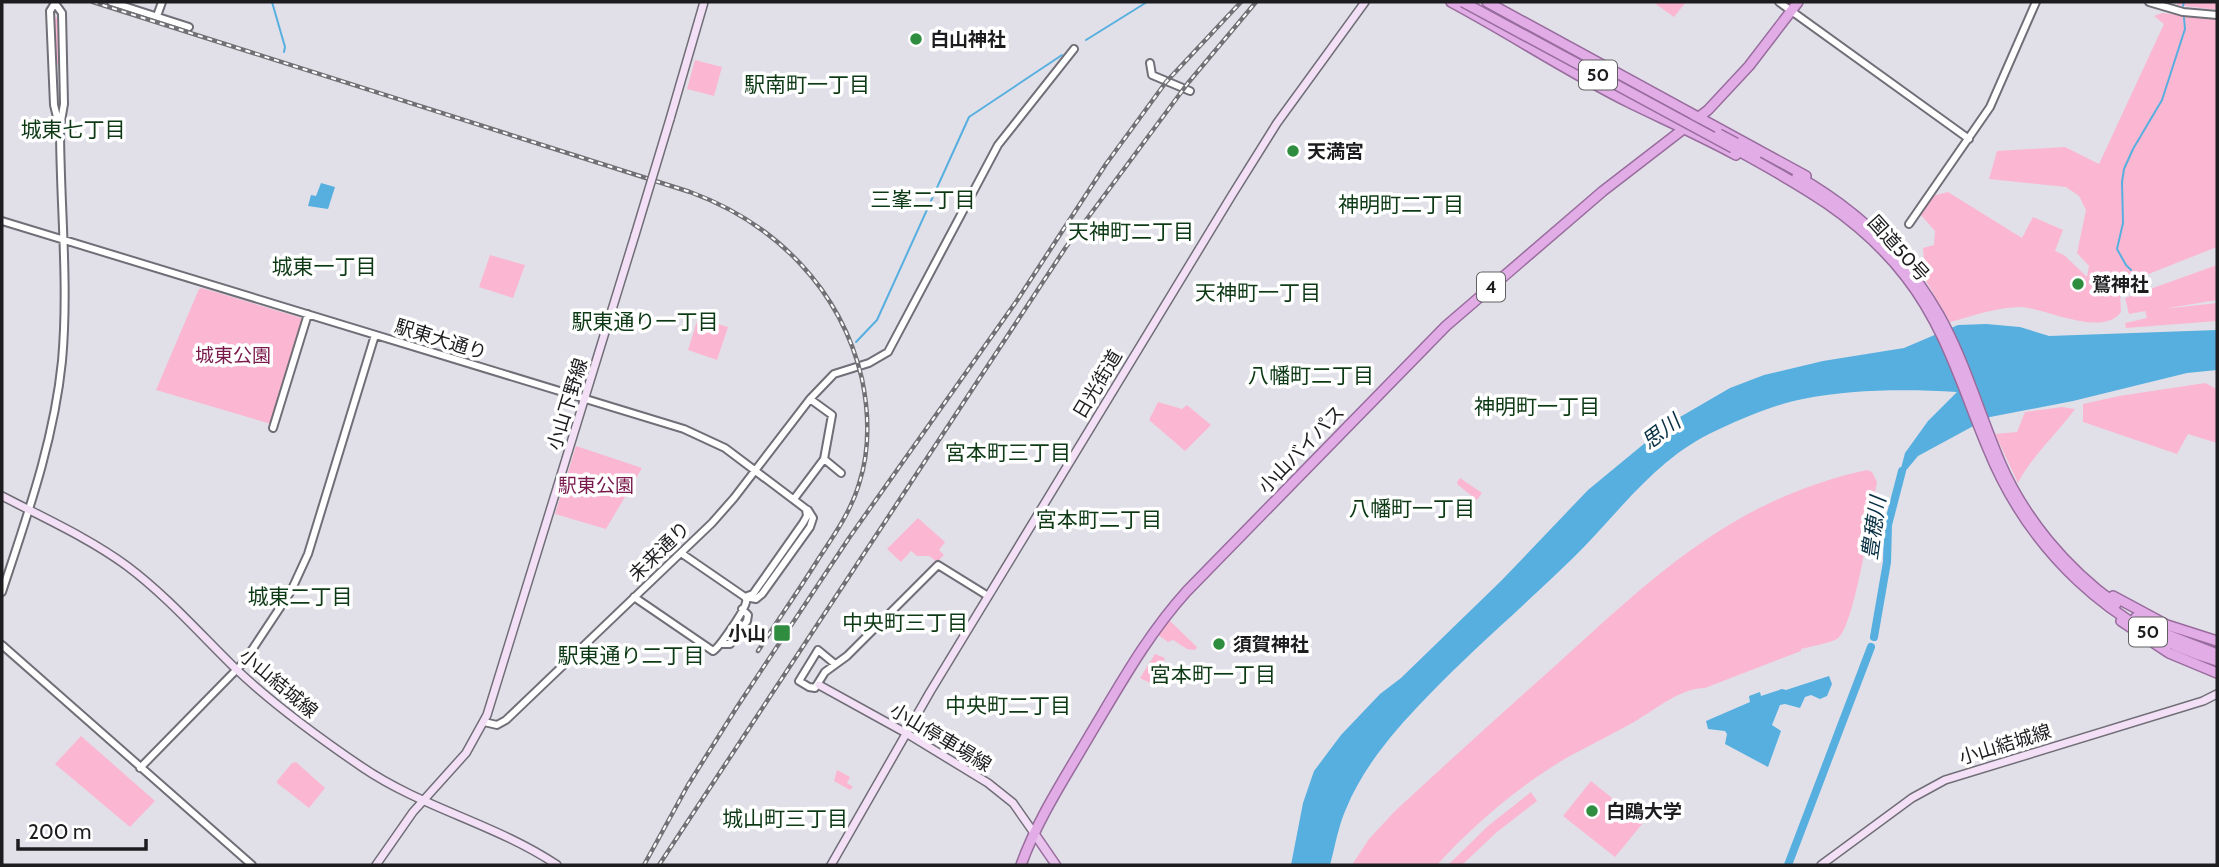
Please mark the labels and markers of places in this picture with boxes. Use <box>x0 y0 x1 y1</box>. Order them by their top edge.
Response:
place label: 白山神社 <box>930 28 1006 51</box>
marker: 白山神社 <box>908 31 924 47</box>
place label: 天満宮 <box>1307 140 1364 163</box>
marker: 天満宮 <box>1285 143 1301 159</box>
place label: 鷲神社 <box>2092 273 2149 296</box>
marker: 鷲神社 <box>2070 276 2086 292</box>
place label: 小山 <box>728 622 766 645</box>
marker: 小山 <box>772 623 792 643</box>
place label: 須賀神社 <box>1233 633 1309 656</box>
marker: 須賀神社 <box>1211 636 1227 652</box>
place label: 白鴎大学 <box>1606 800 1682 823</box>
marker: 白鴎大学 <box>1584 803 1600 819</box>

